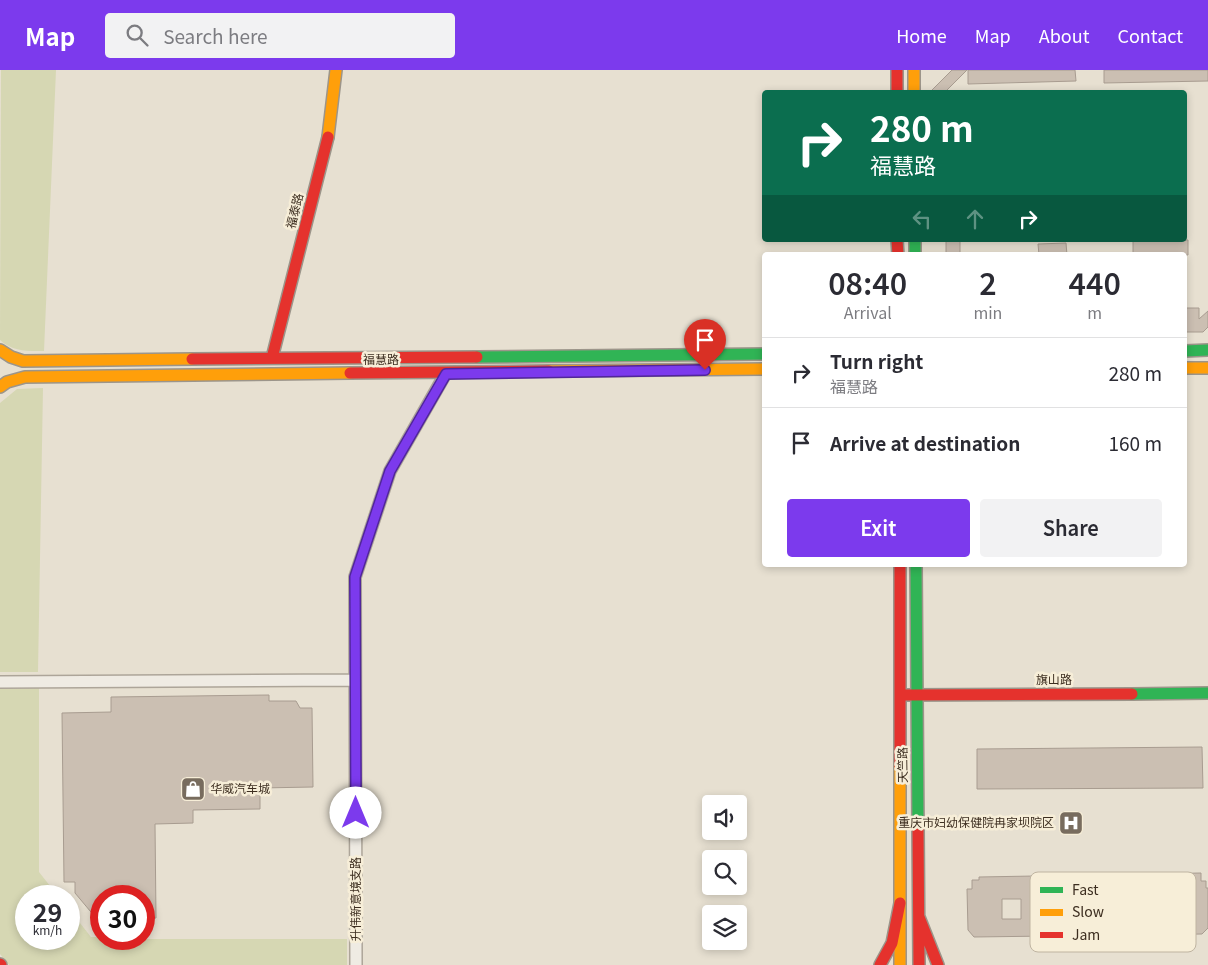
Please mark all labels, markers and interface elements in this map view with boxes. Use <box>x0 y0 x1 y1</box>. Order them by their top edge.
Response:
search box <box>105 13 455 58</box>
text: Map <box>25 18 75 53</box>
icon: search <box>123 21 151 49</box>
text: Search here <box>163 22 268 49</box>
text: Home <box>896 22 947 48</box>
text: Map <box>975 22 1011 48</box>
text: About <box>1039 22 1089 48</box>
text: Contact <box>1117 22 1183 48</box>
text: 280 m <box>870 101 974 152</box>
icon: right <box>787 110 852 175</box>
text: 福慧路 <box>870 148 936 180</box>
street label: 福泰路 <box>281 191 306 230</box>
icon: left <box>908 205 936 233</box>
icon: ahead <box>961 205 989 233</box>
icon: right <box>1014 205 1042 233</box>
text: 08:40 <box>828 260 907 304</box>
text: 2 <box>979 260 997 304</box>
text: 440 <box>1069 260 1121 304</box>
text: Arrival <box>844 300 892 324</box>
text: min <box>973 300 1002 324</box>
text: m <box>1087 300 1102 324</box>
pin <box>684 319 726 370</box>
icon: arrive <box>691 326 719 354</box>
text: Turn right <box>830 347 923 374</box>
street label: 福慧路 <box>363 350 399 367</box>
icon: right <box>787 359 815 387</box>
text: 280 m <box>1109 359 1162 386</box>
text: 福慧路 <box>830 374 878 398</box>
icon: arrive <box>787 429 815 457</box>
text: Arrive at destination <box>830 429 1020 456</box>
text: 160 m <box>1109 429 1162 456</box>
button: Exit <box>787 499 970 557</box>
button: Share <box>980 499 1162 557</box>
street label: 旗山路 <box>1036 670 1072 687</box>
street label: 天竺路 <box>893 747 910 783</box>
shop icon: 华威汽车城 <box>180 776 206 802</box>
place label: 华威汽车城 <box>210 779 270 796</box>
position arrow <box>329 786 381 838</box>
map controls <box>702 795 747 950</box>
button: sound <box>702 795 747 840</box>
hospital icon: 重庆市妇幼保健院冉家坝院区 <box>1058 810 1084 836</box>
place label: 重庆市妇幼保健院冉家坝院区 <box>898 813 1054 830</box>
button: search <box>702 850 747 895</box>
street label: 升伟新意境支路 <box>346 857 363 941</box>
legend <box>1030 872 1196 952</box>
text: Fast <box>1072 879 1099 899</box>
speed limit sign: 30 <box>90 885 155 950</box>
text: 29 <box>33 893 62 929</box>
text: Slow <box>1072 901 1104 921</box>
button: layers <box>702 905 747 950</box>
text: km/h <box>33 921 62 938</box>
text: Jam <box>1072 924 1100 944</box>

